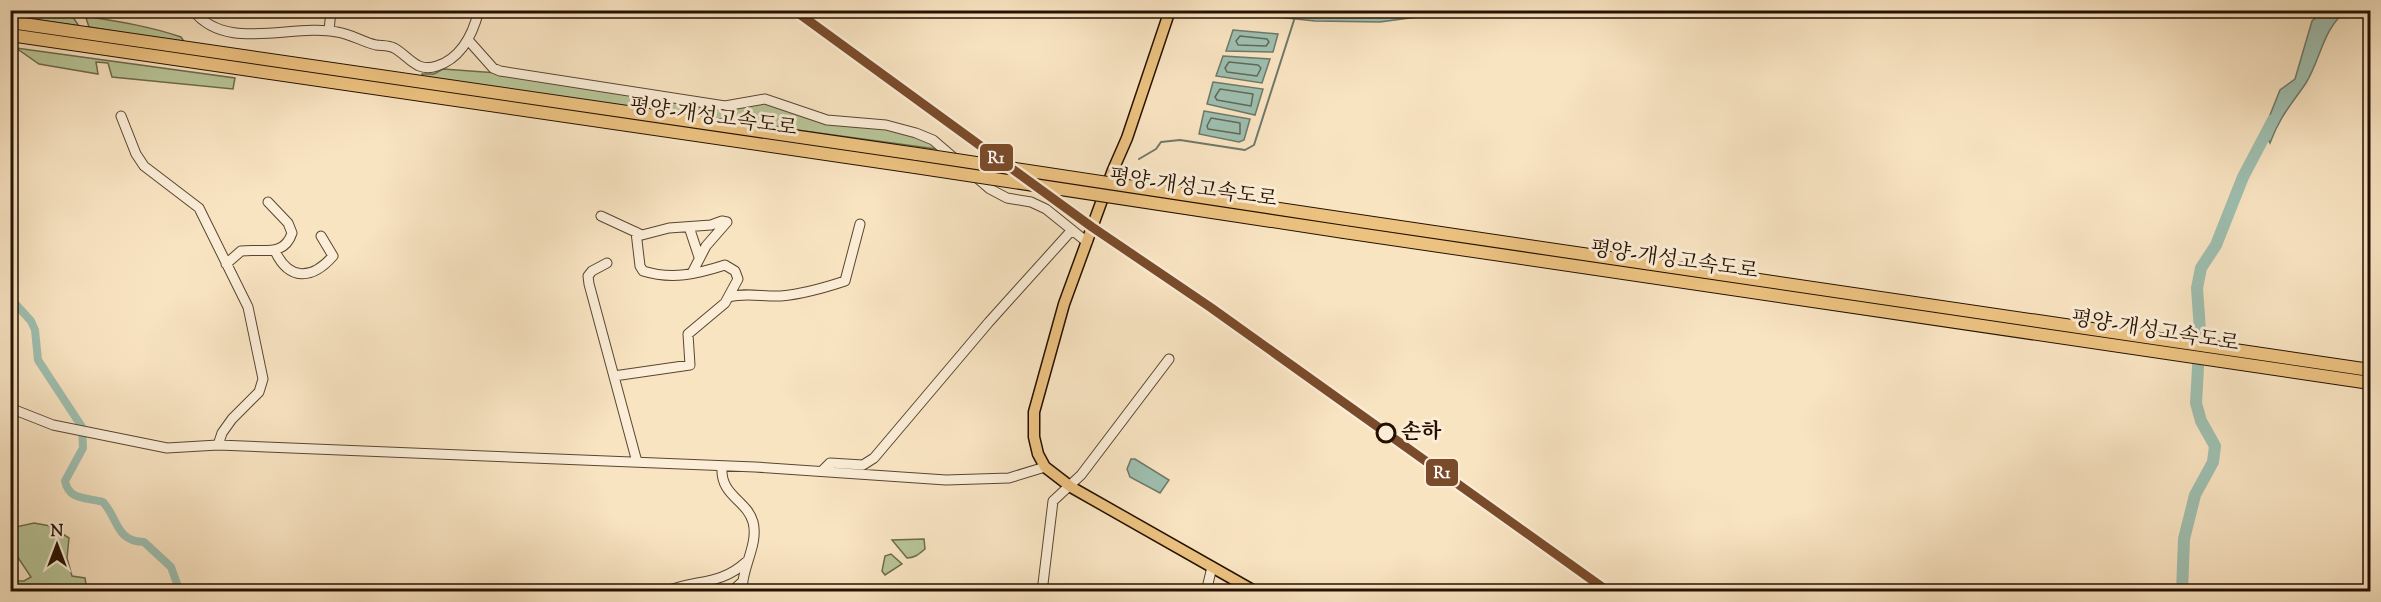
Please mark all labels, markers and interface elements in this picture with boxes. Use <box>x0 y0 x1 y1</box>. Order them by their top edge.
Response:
street label: 평양-개성고속도로 <box>627 91 799 145</box>
line badge: R1 <box>979 143 1014 172</box>
text: R1 <box>988 148 1005 171</box>
street label: 평양-개성고속도로 <box>1107 162 1279 216</box>
street label: 평양-개성고속도로 <box>1588 234 1760 288</box>
street label: 평양-개성고속도로 <box>2069 304 2241 360</box>
place label: 손하 <box>1401 418 1442 448</box>
marker: 손하 <box>1376 423 1396 443</box>
line badge: R1 <box>1425 458 1459 487</box>
text: R1 <box>1434 463 1451 486</box>
north arrow <box>27 515 87 575</box>
text: N <box>51 521 64 544</box>

